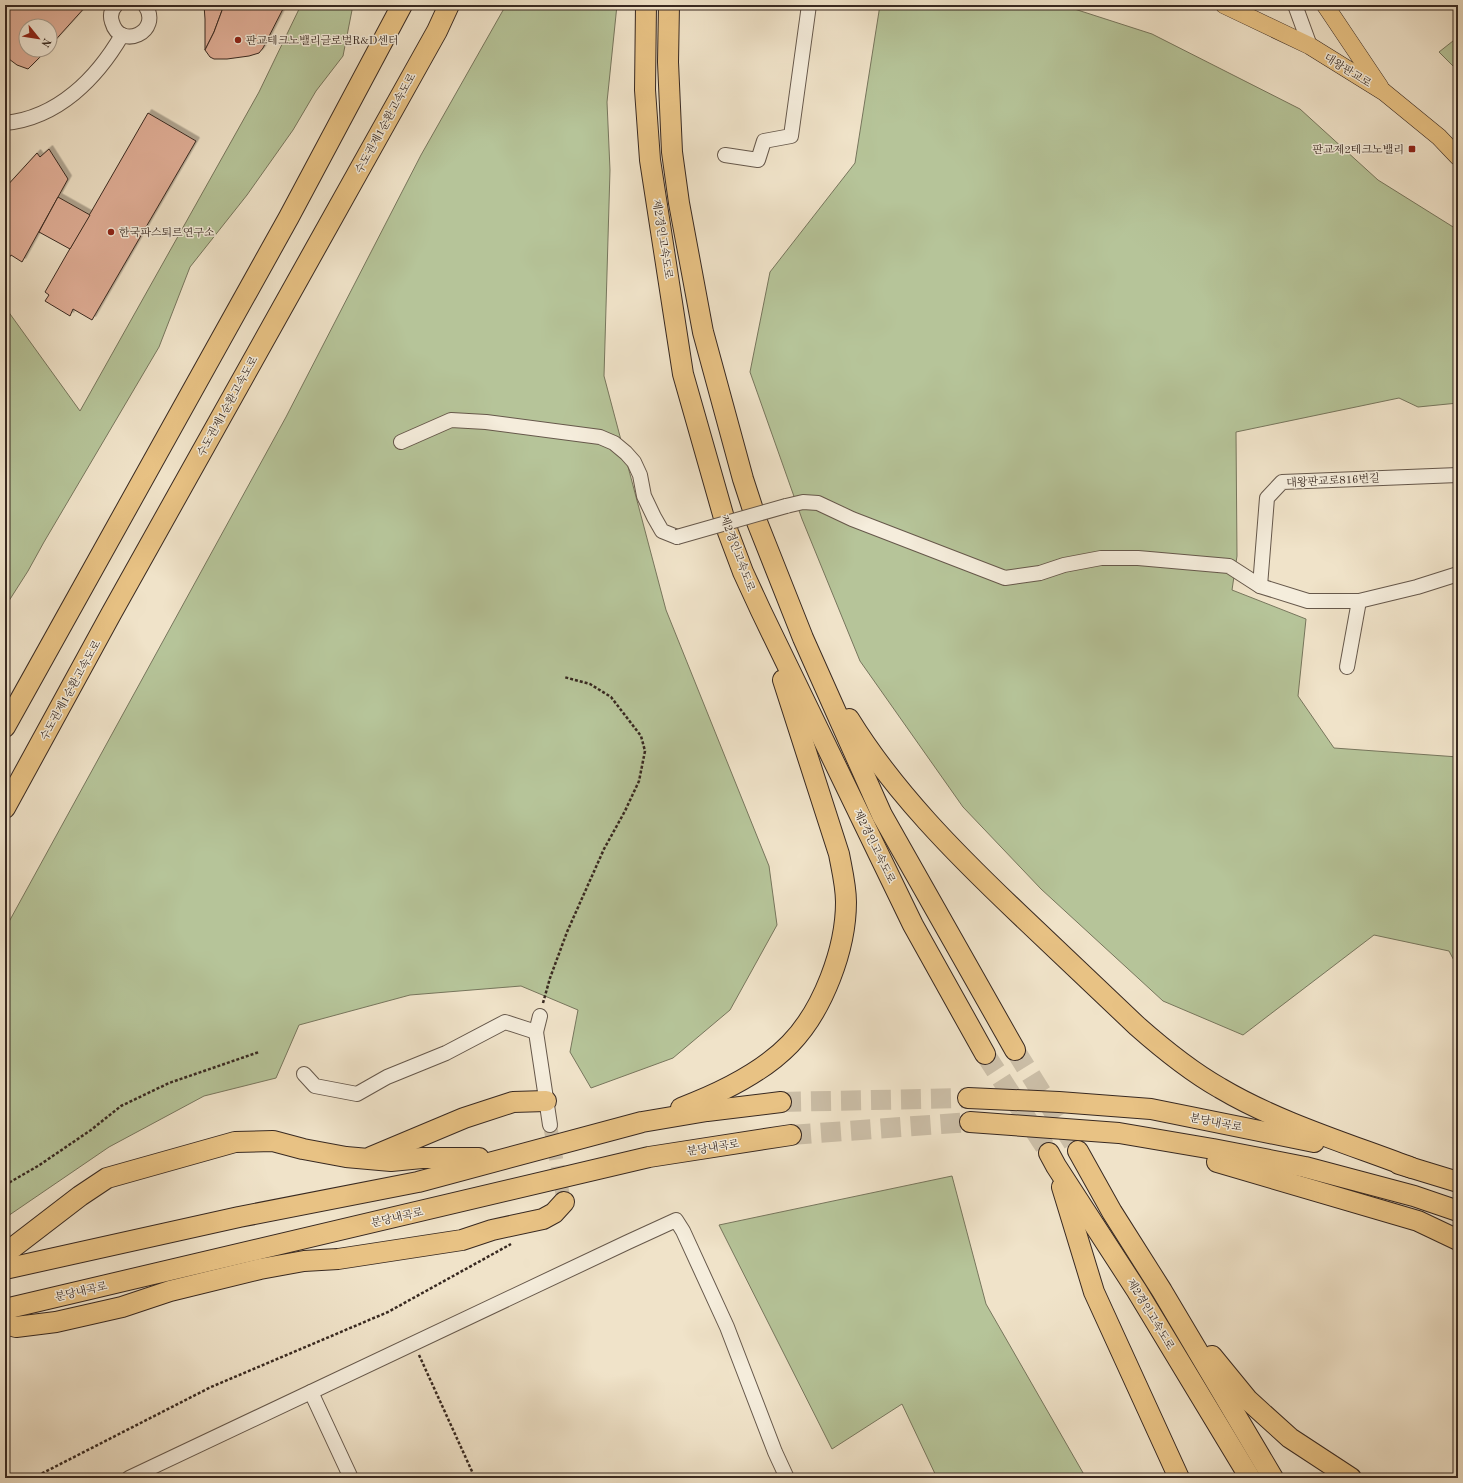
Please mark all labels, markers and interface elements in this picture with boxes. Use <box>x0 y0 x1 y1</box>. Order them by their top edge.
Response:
north arrow <box>18 18 58 58</box>
marker: 판교테크노밸리글로벌R&D센터 <box>233 35 243 45</box>
place label: 판교테크노밸리글로벌R&D센터 <box>246 35 399 47</box>
text: N <box>38 36 52 49</box>
street label: 대왕판교로 <box>1322 52 1373 90</box>
street label: 수도권제1순환고속도로 <box>352 71 419 176</box>
place label: 판교제2테크노밸리 <box>1313 144 1404 156</box>
marker: 판교제2테크노밸리 <box>1407 144 1417 154</box>
street label: 제2경인고속도로 <box>650 198 675 280</box>
marker: 한국파스퇴르연구소 <box>106 227 116 237</box>
place label: 한국파스퇴르연구소 <box>119 227 215 239</box>
street label: 수도권제1순환고속도로 <box>194 354 261 459</box>
street label: 대왕판교로816번길 <box>1286 473 1380 489</box>
street label: 제2경인고속도로 <box>718 513 758 594</box>
street label: 수도권제1순환고속도로 <box>37 638 104 743</box>
street label: 제2경인고속도로 <box>851 807 898 886</box>
street label: 분당내곡로 <box>1189 1111 1244 1134</box>
street label: 분당내곡로 <box>686 1137 741 1158</box>
street label: 분당내곡로 <box>370 1205 425 1230</box>
street label: 제2경인고속도로 <box>1124 1276 1177 1353</box>
street label: 분당내곡로 <box>54 1279 109 1304</box>

